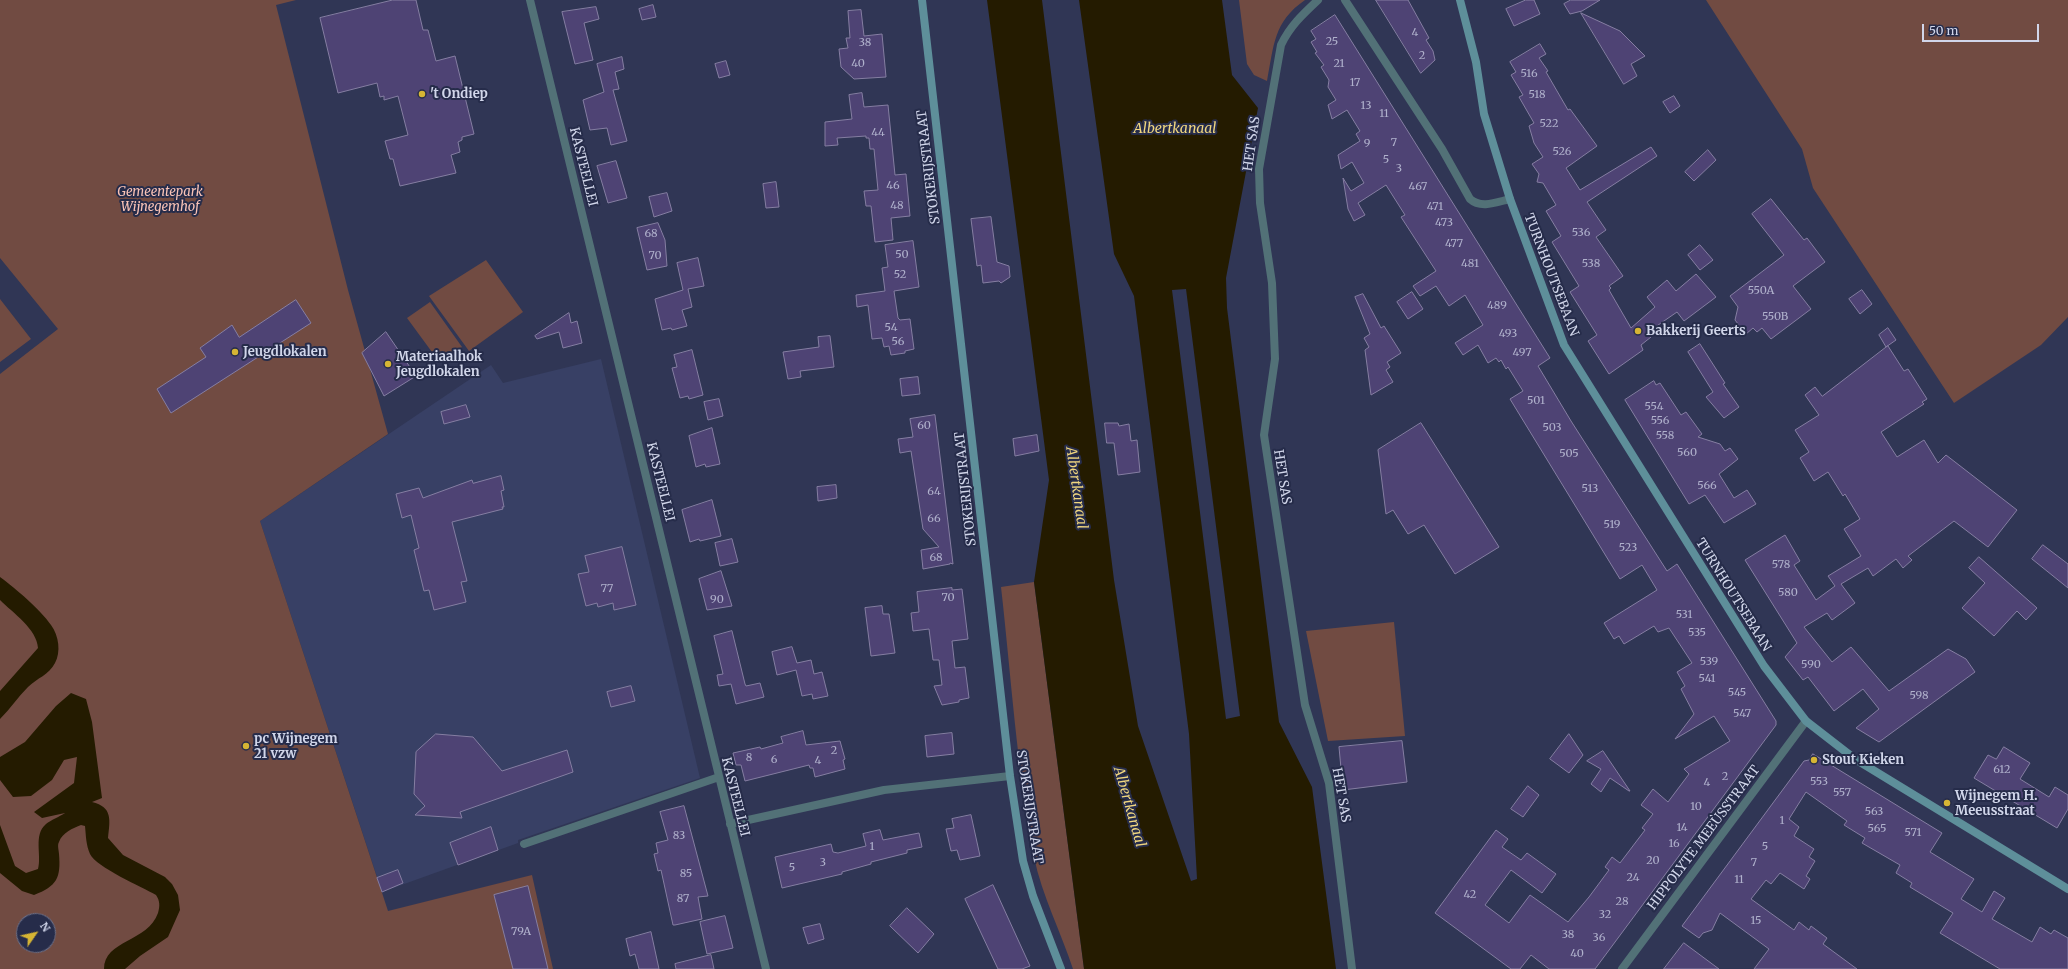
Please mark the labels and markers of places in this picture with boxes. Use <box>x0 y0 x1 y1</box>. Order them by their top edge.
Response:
place label: 't Ondiep <box>430 86 488 102</box>
marker: 't Ondiep <box>417 89 427 99</box>
place label: Bakkerij Geerts <box>1646 323 1746 339</box>
marker: Bakkerij Geerts <box>1633 326 1643 336</box>
place label: Jeugdlokalen <box>243 344 327 360</box>
marker: Jeugdlokalen <box>230 347 240 357</box>
place label: Materiaalhok Jeugdlokalen <box>396 349 482 380</box>
marker: Materiaalhok Jeugdlokalen <box>383 359 393 369</box>
place label: pc Wijnegem 21 vzw <box>254 731 338 762</box>
marker: pc Wijnegem 21 vzw <box>241 741 251 751</box>
place label: Stout Kieken <box>1822 752 1904 768</box>
marker: Stout Kieken <box>1809 755 1819 765</box>
place label: Wijnegem H. Meeusstraat <box>1955 788 2037 819</box>
marker: Wijnegem H. Meeusstraat <box>1942 798 1952 808</box>

